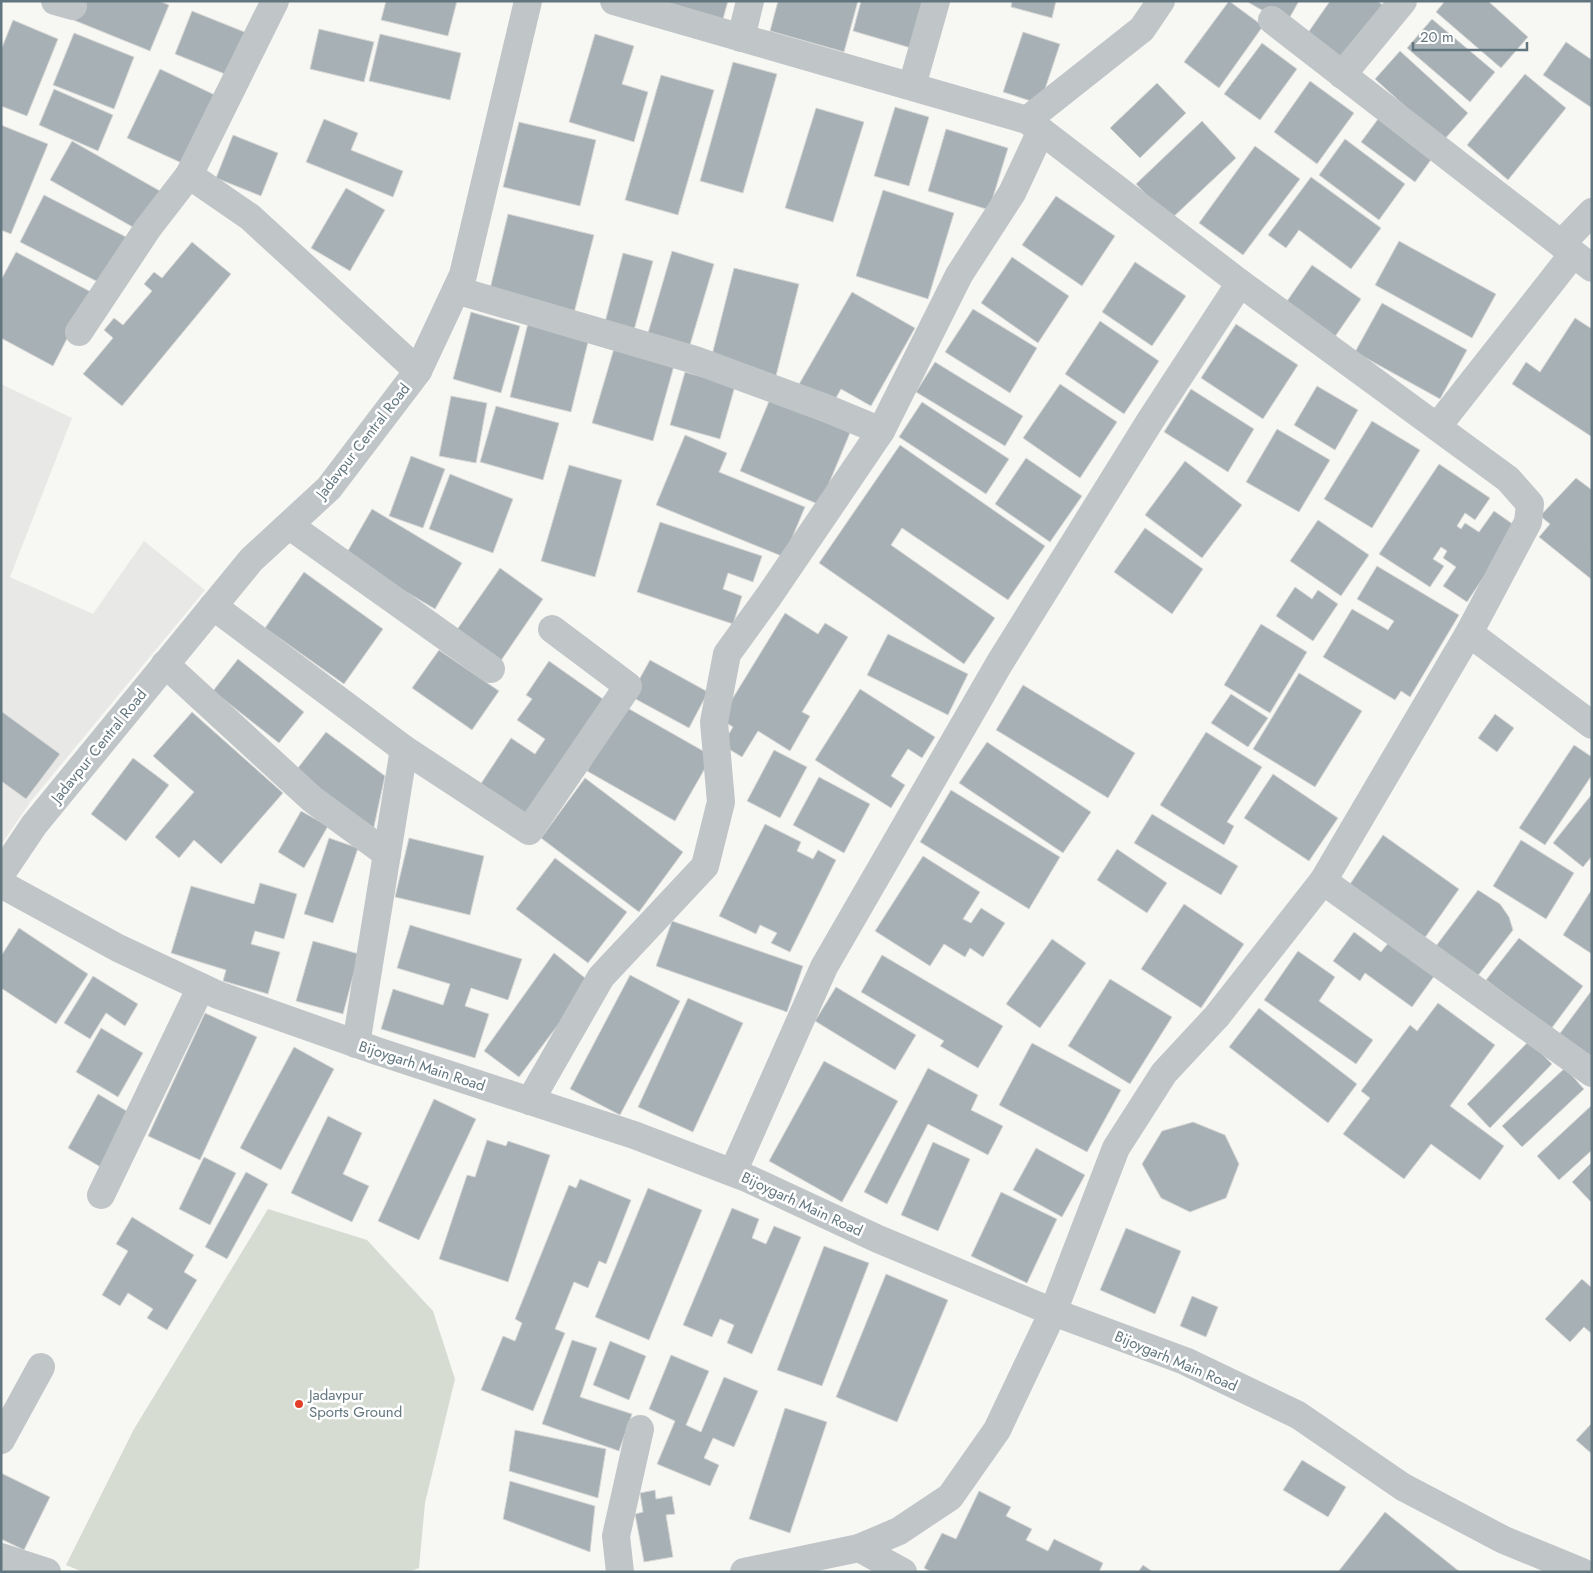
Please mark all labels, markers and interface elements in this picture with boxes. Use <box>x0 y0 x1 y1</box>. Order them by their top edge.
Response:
scale bar <box>1413 20 1527 52</box>
text: 20 m <box>1420 26 1454 48</box>
street label: Jadavpur Central Road <box>310 379 415 505</box>
street label: Jadavpur Central Road <box>45 684 152 809</box>
street label: Bijoygarh Main Road <box>356 1035 488 1097</box>
street label: Bijoygarh Main Road <box>738 1166 866 1242</box>
street label: Bijoygarh Main Road <box>1111 1325 1241 1397</box>
place label: Jadavpur Sports Ground <box>307 1384 402 1423</box>
marker: Jadavpur Sports Ground <box>293 1398 305 1410</box>

